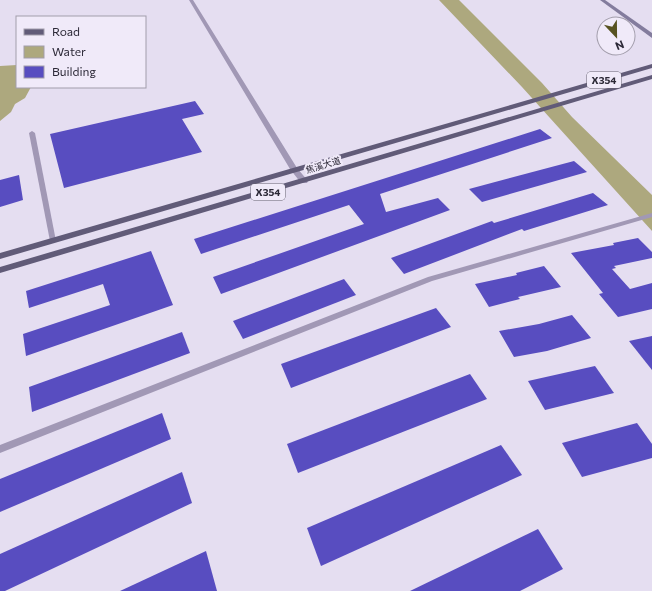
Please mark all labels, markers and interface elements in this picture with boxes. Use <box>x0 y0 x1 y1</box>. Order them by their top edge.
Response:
legend <box>16 16 146 88</box>
north arrow <box>596 16 636 56</box>
text: Road <box>52 24 80 38</box>
text: N <box>614 38 626 53</box>
text: Water <box>52 44 86 58</box>
text: Building <box>52 64 96 78</box>
road number: X354 <box>587 72 621 88</box>
street label: 焦溪大道 <box>304 154 342 176</box>
road number: X354 <box>251 184 285 200</box>

